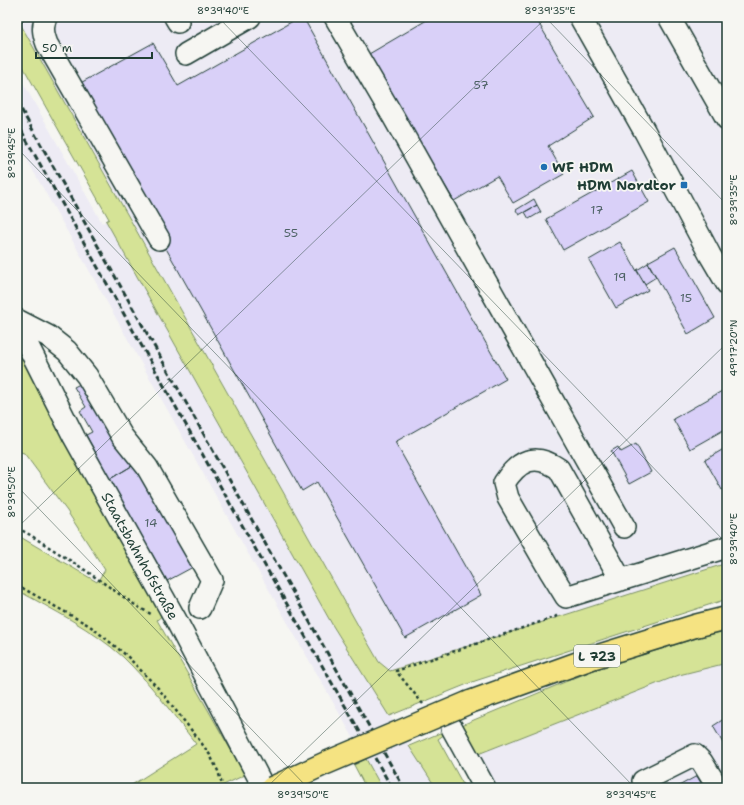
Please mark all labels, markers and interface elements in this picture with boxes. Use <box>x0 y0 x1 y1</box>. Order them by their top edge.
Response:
text: 8°39'40"E <box>197 4 249 17</box>
text: 8°39'35"E <box>525 4 575 17</box>
scale bar <box>36 34 152 60</box>
text: 50 m <box>42 40 72 56</box>
house number: 57 <box>473 77 489 93</box>
text: 8°39'45"E <box>5 128 18 178</box>
place label: WF HDM <box>552 158 614 176</box>
marker: WF HDM <box>539 162 549 172</box>
text: 8°39'35"E <box>727 175 740 225</box>
place label: HDM Nordtor <box>577 176 676 194</box>
marker: HDM Nordtor <box>679 180 689 190</box>
house number: 17 <box>591 202 603 218</box>
house number: 55 <box>284 225 298 241</box>
house number: 19 <box>614 269 626 285</box>
house number: 15 <box>680 290 692 306</box>
text: 49°17'20"N <box>727 320 740 376</box>
text: 8°39'50"E <box>5 466 18 518</box>
street label: Staatsbahnhofstraße <box>97 489 183 623</box>
text: 8°39'40"E <box>727 513 740 565</box>
house number: 14 <box>145 515 157 531</box>
road number: L 723 <box>574 645 620 667</box>
text: 8°39'50"E <box>277 788 329 801</box>
text: 8°39'45"E <box>606 788 656 801</box>

